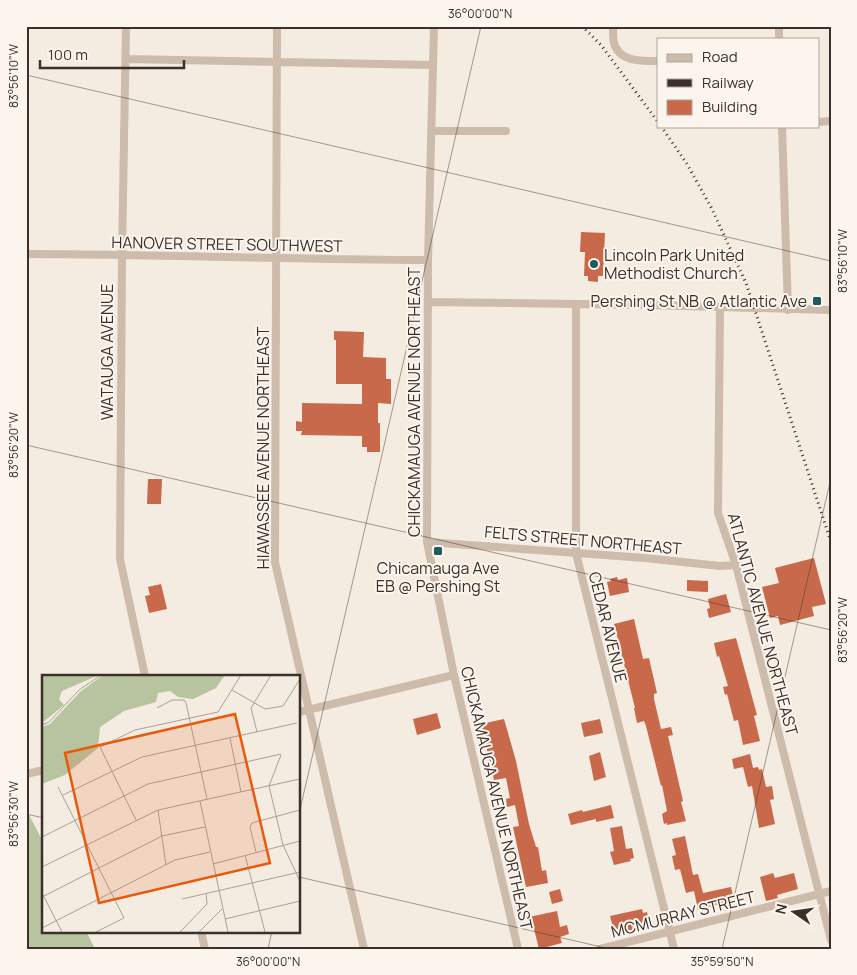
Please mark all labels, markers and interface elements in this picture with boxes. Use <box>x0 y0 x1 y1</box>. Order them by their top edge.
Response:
text: 36°00'00"N <box>448 5 512 22</box>
scale bar <box>40 38 184 70</box>
legend <box>657 38 820 128</box>
text: 83°56'10"W <box>5 43 22 108</box>
text: 100 m <box>48 44 88 65</box>
text: Road <box>702 46 738 67</box>
text: Railway <box>702 72 754 93</box>
text: Building <box>702 96 757 117</box>
text: 83°56'10"W <box>834 228 851 293</box>
street label: HANOVER STREET SOUTHWEST <box>111 231 343 257</box>
place label: Lincoln Park United Methodist Church <box>604 244 744 284</box>
marker: Lincoln Park United Methodist Church <box>588 258 600 270</box>
street label: CHICKAMAUGA AVENUE NORTHEAST <box>403 267 425 537</box>
street label: WATAUGA AVENUE <box>96 284 118 420</box>
place label: Pershing St NB @ Atlantic Ave <box>590 290 807 312</box>
marker: Pershing St NB @ Atlantic Ave <box>811 295 823 307</box>
street label: HIAWASSEE AVENUE NORTHEAST <box>252 326 274 569</box>
text: 83°56'20"W <box>5 411 22 478</box>
street label: ATLANTIC AVENUE NORTHEAST <box>723 510 803 738</box>
street label: FELTS STREET NORTHEAST <box>484 520 683 560</box>
marker: Chicamauga Ave EB @ Pershing St <box>432 545 444 557</box>
place label: Chicamauga Ave EB @ Pershing St <box>376 557 500 597</box>
street label: CEDAR AVENUE <box>584 569 632 685</box>
text: 83°56'20"W <box>834 596 851 663</box>
street label: CHICKAMAUGA AVENUE NORTHEAST <box>456 664 538 932</box>
inset map <box>42 675 300 932</box>
text: 83°56'30"W <box>5 780 22 847</box>
street label: MCMURRAY STREET <box>609 885 758 943</box>
north arrow <box>770 888 820 938</box>
text: N <box>770 902 791 916</box>
text: 36°00'00"N <box>236 953 300 970</box>
text: 35°59'50"N <box>690 953 754 970</box>

